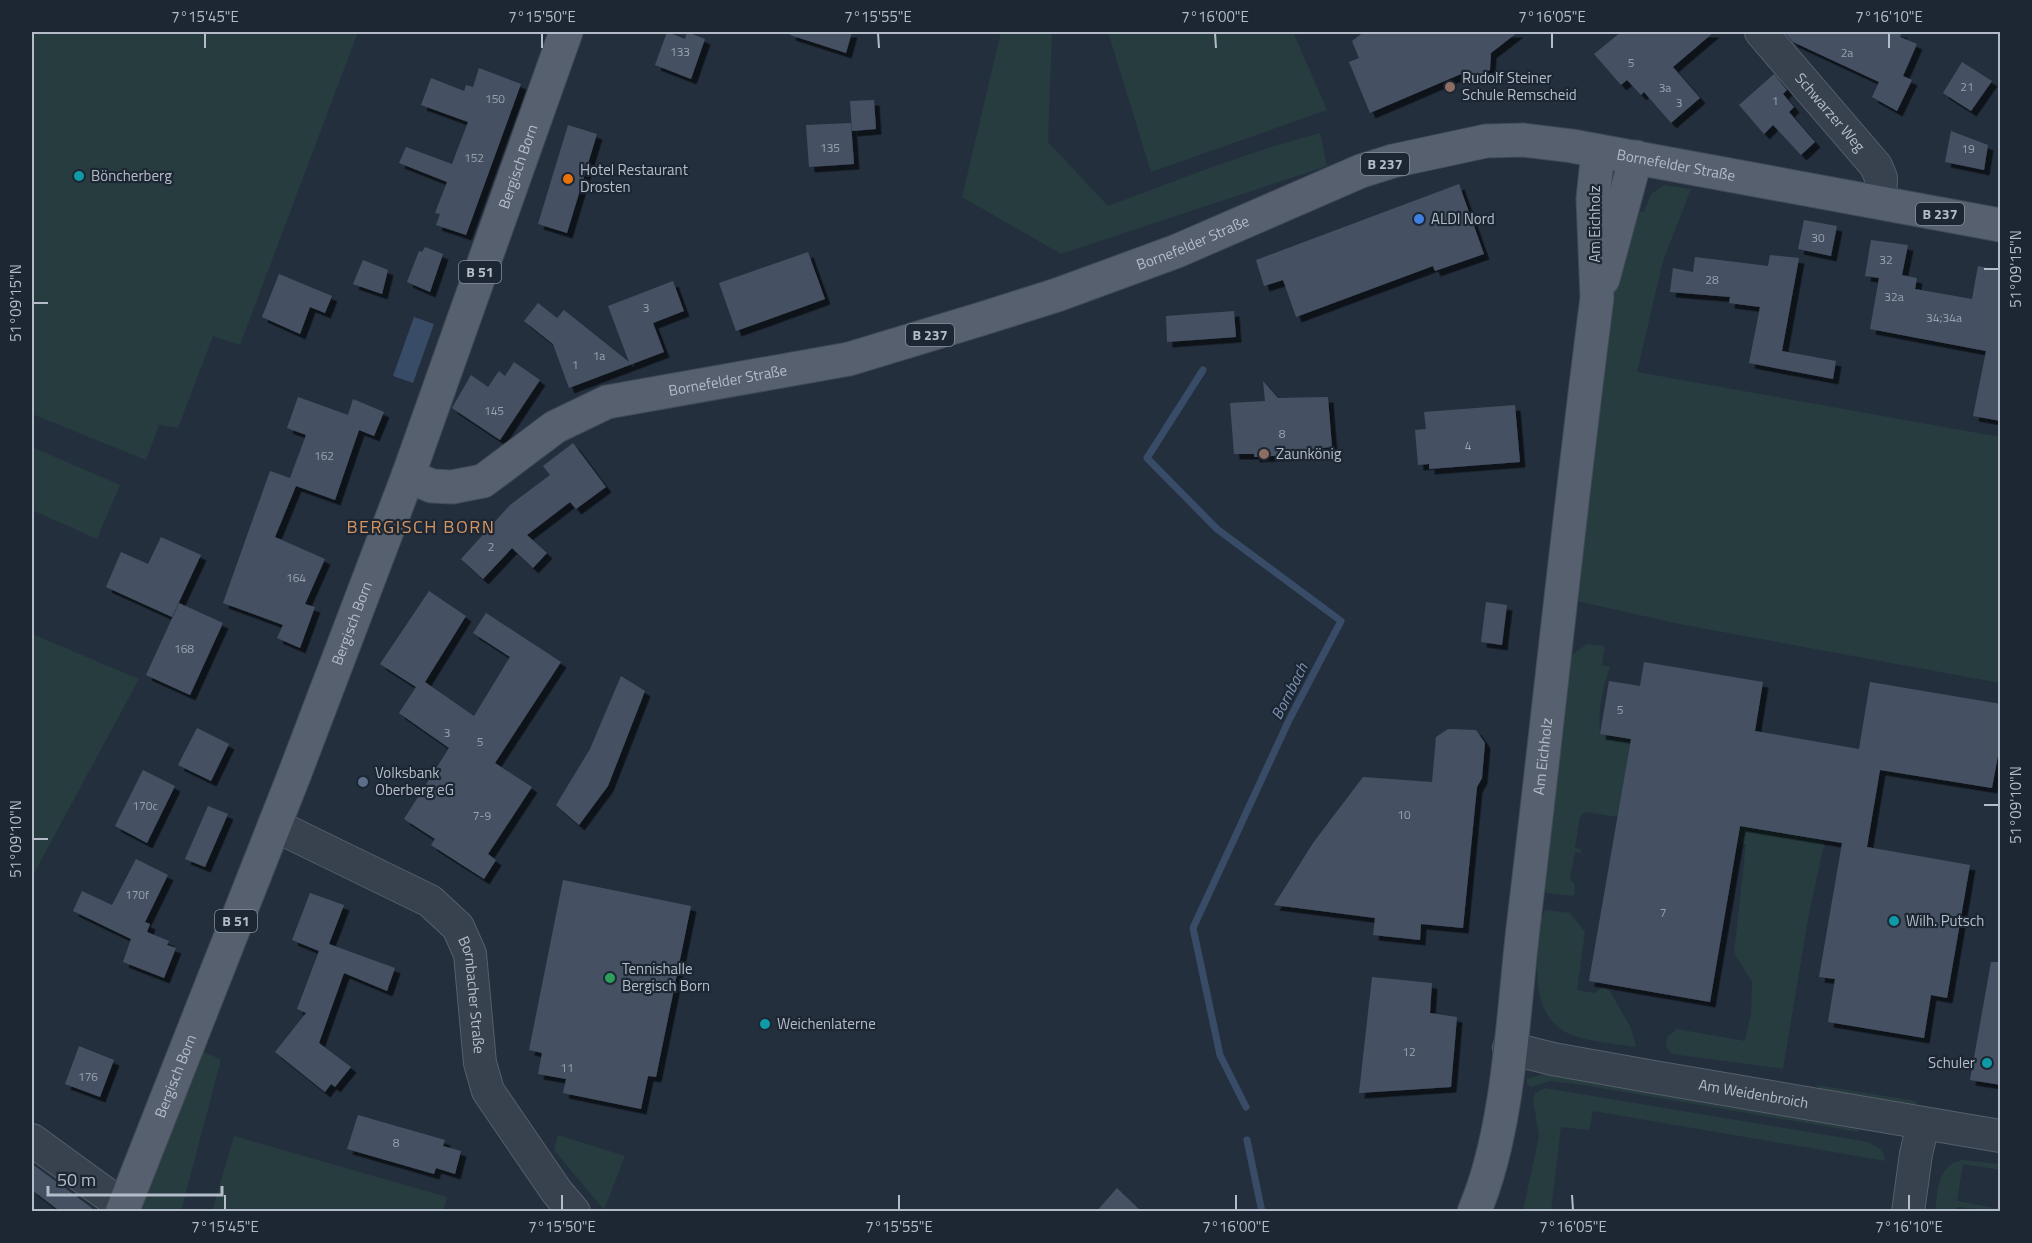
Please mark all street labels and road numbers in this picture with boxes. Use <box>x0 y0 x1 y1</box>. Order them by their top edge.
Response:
street label: Schwarzer Weg <box>1790 67 1871 157</box>
street label: Bergisch Born <box>492 121 543 212</box>
street label: Bornefelder Straße <box>1615 143 1737 187</box>
road number: B 237 <box>1361 153 1409 175</box>
street label: Am Eichholz <box>1583 185 1606 263</box>
road number: B 237 <box>1916 203 1964 225</box>
street label: Bornefelder Straße <box>1133 209 1252 276</box>
road number: B 51 <box>459 261 501 283</box>
road number: B 237 <box>906 324 954 346</box>
street label: Bornefelder Straße <box>667 358 789 402</box>
street label: Bergisch Born <box>325 578 378 668</box>
street label: Am Eichholz <box>1527 716 1558 796</box>
road number: B 51 <box>215 910 257 932</box>
street label: Bornbacher Straße <box>452 932 491 1055</box>
street label: Bergisch Born <box>148 1031 202 1121</box>
street label: Am Weidenbroich <box>1697 1073 1810 1114</box>

